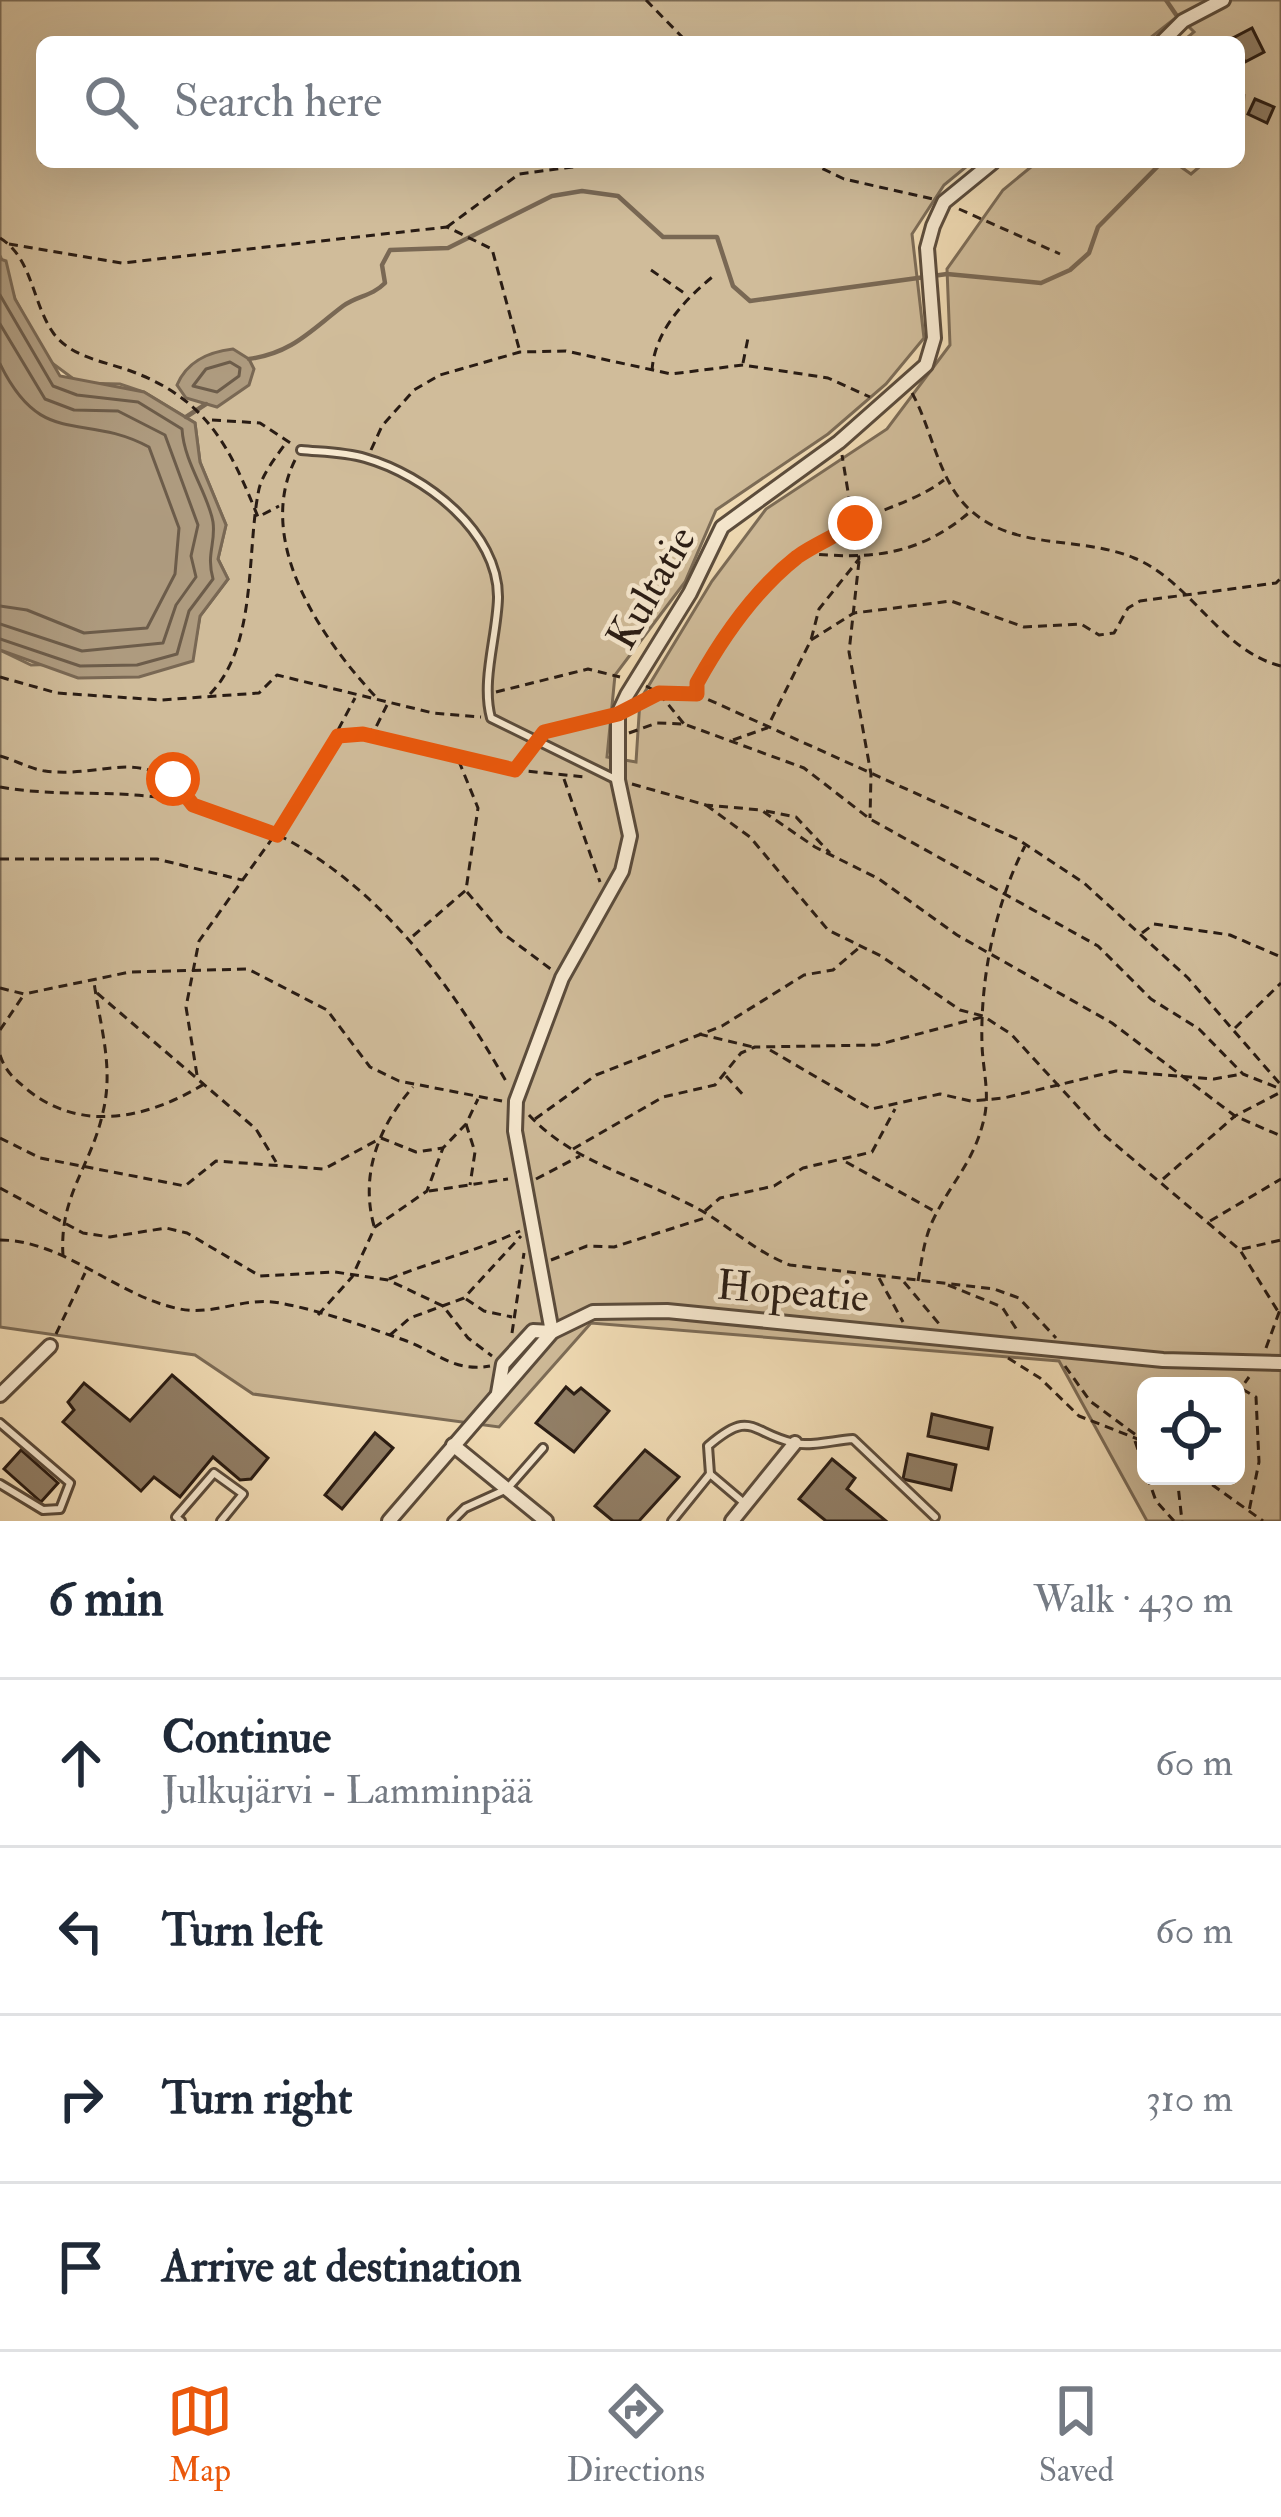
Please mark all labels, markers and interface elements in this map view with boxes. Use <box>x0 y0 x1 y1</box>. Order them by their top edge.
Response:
search box <box>36 36 1245 168</box>
icon: search <box>78 69 144 135</box>
text: Search here <box>174 74 382 130</box>
route end <box>828 496 882 550</box>
street label: Kultatie <box>596 517 708 659</box>
route start <box>146 752 200 806</box>
street label: Hopeatie <box>715 1259 871 1325</box>
map controls <box>1137 1377 1245 1485</box>
button: locate <box>1137 1377 1245 1485</box>
text: 6 min <box>48 1567 164 1631</box>
text: Walk · 430 m <box>1034 1575 1233 1624</box>
text: Continue <box>162 1710 331 1766</box>
icon: ahead <box>48 1730 114 1796</box>
text: 60 m <box>1155 1738 1233 1787</box>
text: Julkujärvi - Lamminpää <box>162 1766 533 1815</box>
icon: left <box>48 1898 114 1964</box>
text: Turn left <box>162 1903 323 1959</box>
text: 60 m <box>1155 1906 1233 1955</box>
icon: right <box>48 2066 114 2132</box>
text: Turn right <box>162 2071 352 2127</box>
text: 310 m <box>1146 2074 1233 2123</box>
icon: arrive <box>48 2234 114 2300</box>
text: Arrive at destination <box>162 2239 522 2295</box>
tab: Map <box>167 2378 233 2491</box>
tab: Directions <box>567 2378 705 2491</box>
tab: Saved <box>1039 2378 1114 2491</box>

